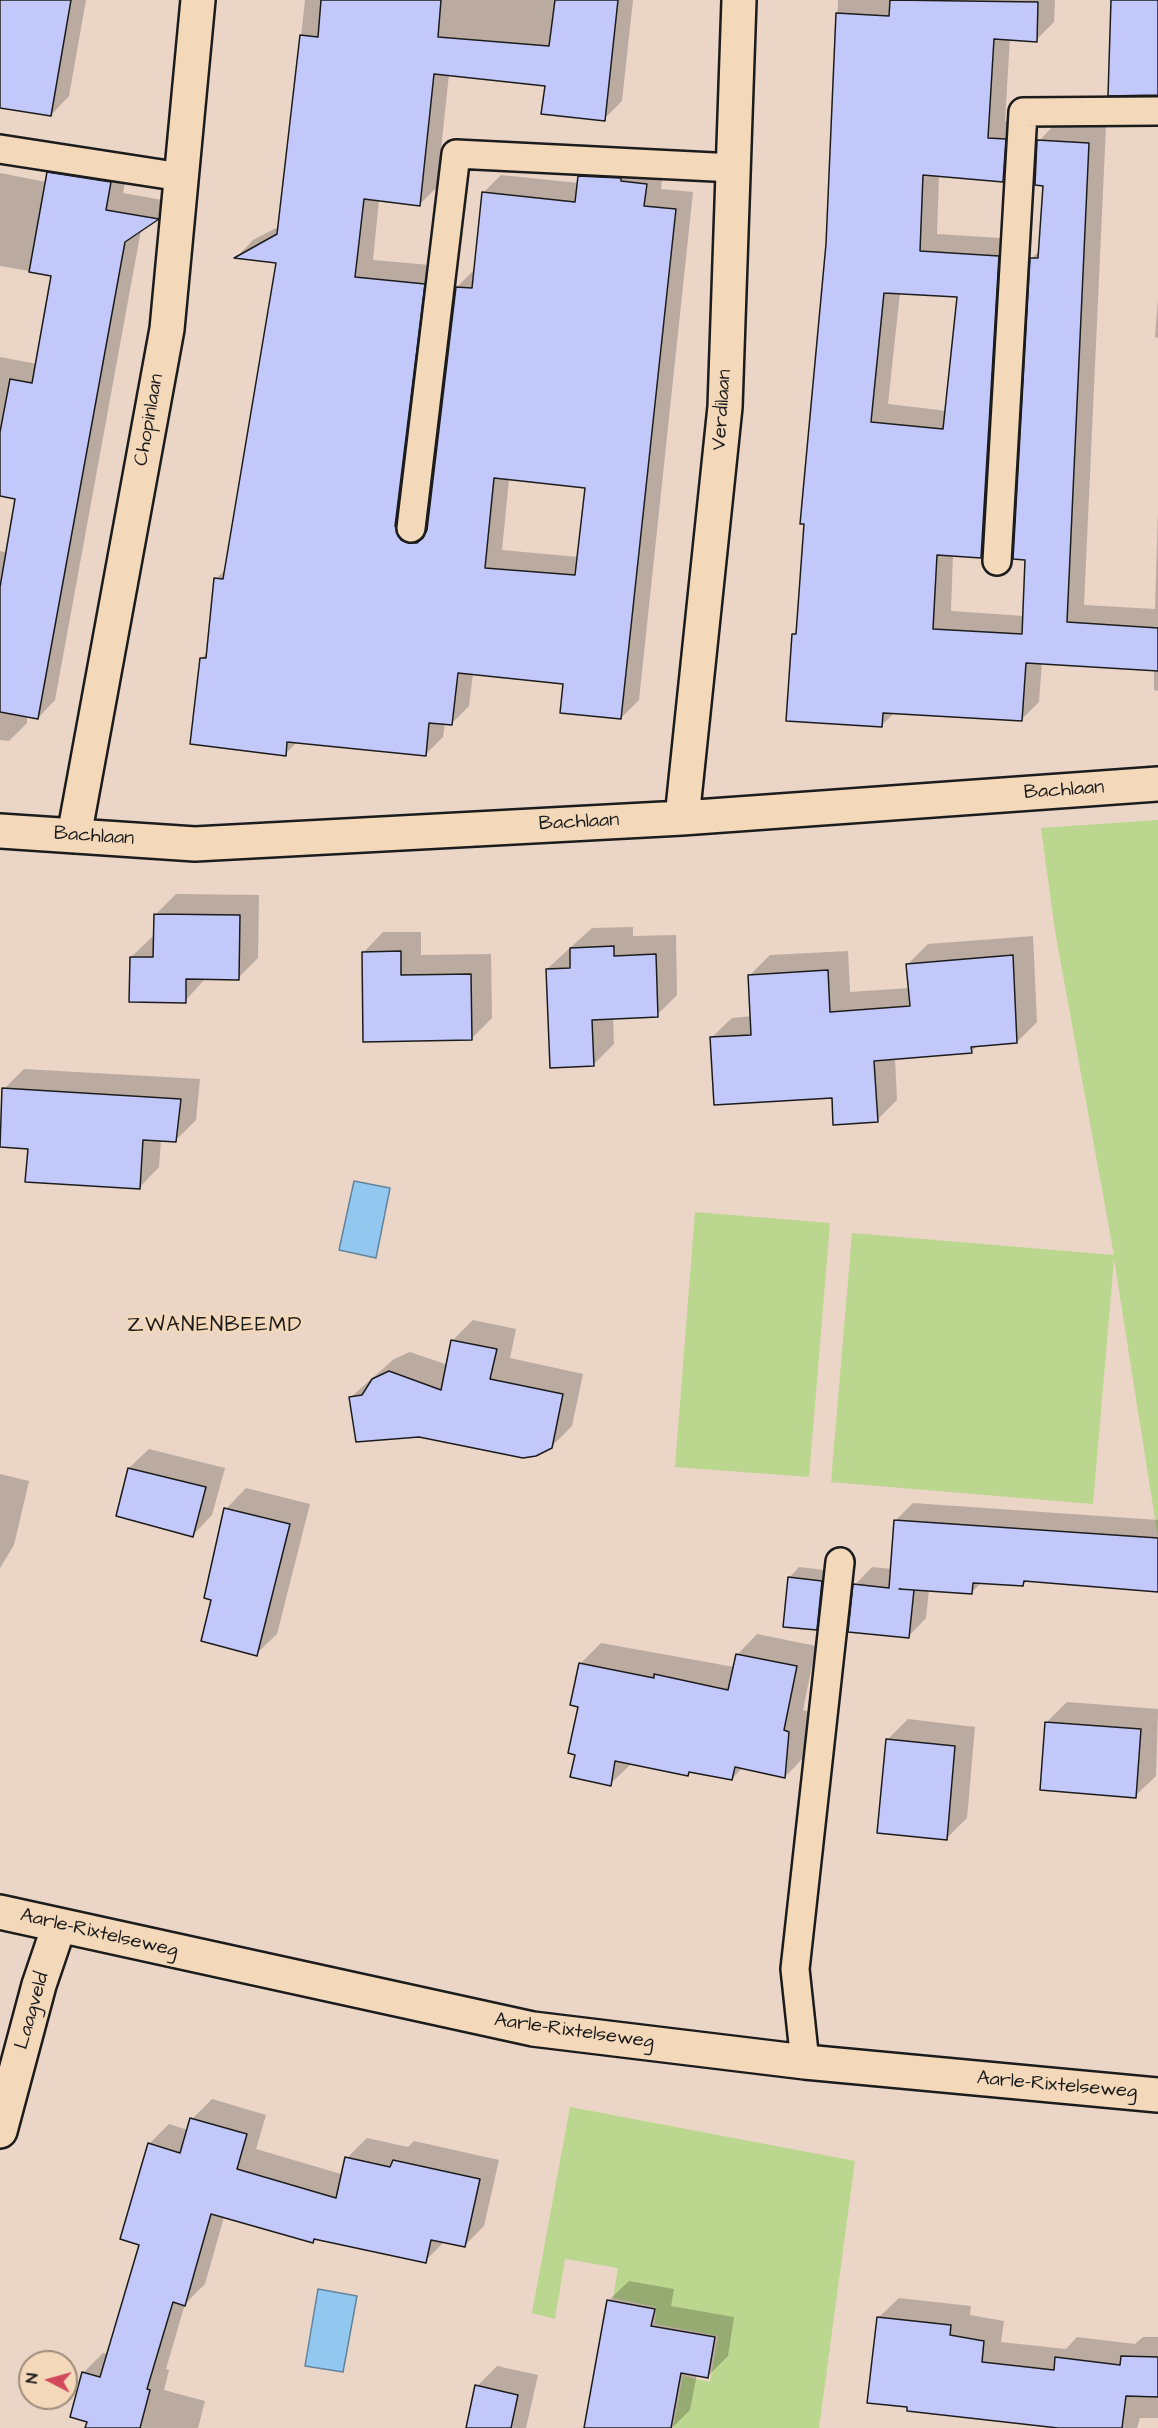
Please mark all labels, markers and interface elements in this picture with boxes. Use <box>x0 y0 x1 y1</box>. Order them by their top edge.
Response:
street label: Verdilaan <box>708 369 738 451</box>
street label: Chopinlaan <box>130 372 170 468</box>
street label: Bachlaan <box>1023 776 1105 806</box>
street label: Bachlaan <box>538 809 620 837</box>
street label: Bachlaan <box>53 822 135 852</box>
district label: ZWANENBEEMD <box>127 1314 303 1340</box>
street label: Aarle-Rixtelseweg <box>18 1904 180 1964</box>
street label: Laagveld <box>11 1970 55 2052</box>
street label: Aarle-Rixtelseweg <box>493 2009 655 2055</box>
street label: Aarle-Rixtelseweg <box>976 2067 1138 2105</box>
north arrow <box>18 2350 78 2410</box>
text: N <box>21 2372 44 2384</box>

